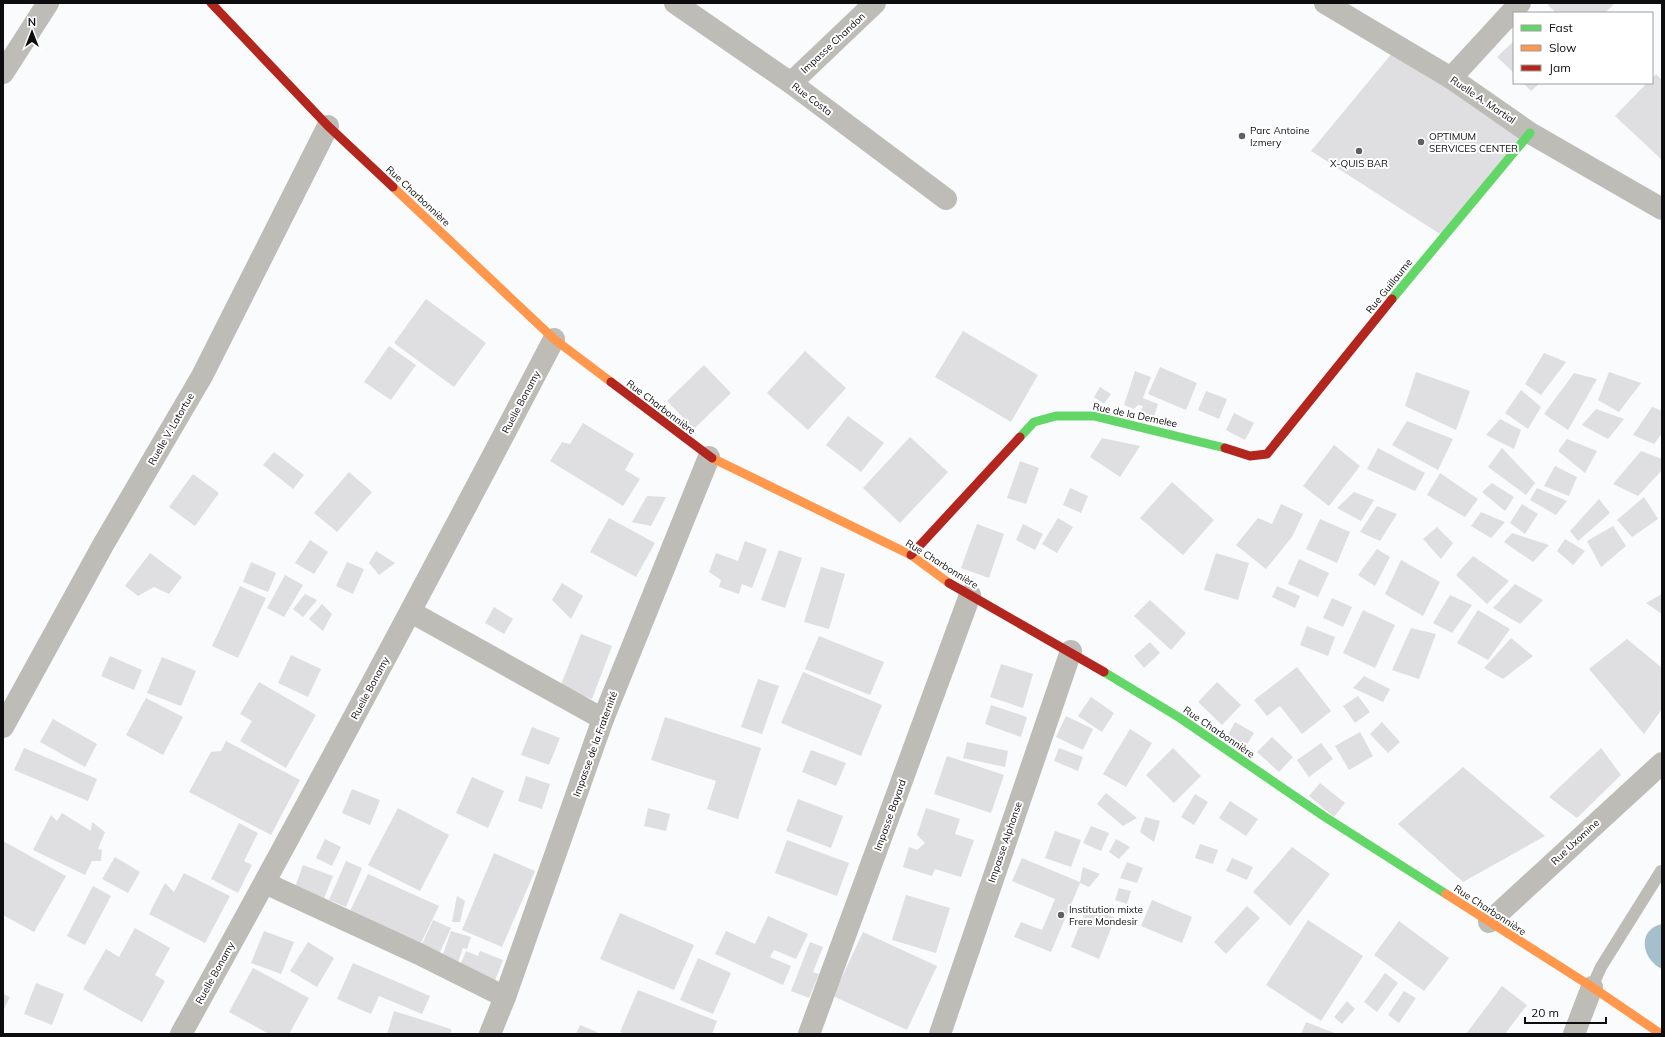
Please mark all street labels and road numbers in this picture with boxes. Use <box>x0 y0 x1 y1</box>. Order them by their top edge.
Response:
street label: Impasse Chandon <box>798 10 868 76</box>
street label: Ruelle A. Martial <box>1448 73 1518 127</box>
street label: Rue Costa <box>789 80 835 118</box>
street label: Rue Charbonnière <box>383 163 453 229</box>
street label: Rue Guillaume <box>1363 256 1415 316</box>
street label: Ruelle Bonamy <box>499 368 543 436</box>
street label: Rue Charbonnière <box>624 377 698 437</box>
street label: Ruelle V. Latortue <box>145 390 197 468</box>
street label: Rue de la Demelee <box>1092 400 1178 430</box>
street label: Rue Charbonnière <box>903 536 981 592</box>
street label: Ruelle Bonamy <box>348 654 392 722</box>
street label: Impasse de la Fraternité <box>570 690 620 798</box>
street label: Rue Charbonnière <box>1181 703 1257 761</box>
street label: Impasse Bayard <box>871 778 909 852</box>
street label: Impasse Alphonse <box>985 800 1025 884</box>
street label: Rue Uxomine <box>1548 816 1602 868</box>
street label: Rue Charbonnière <box>1452 882 1528 938</box>
street label: Ruelle Bonamy <box>193 939 238 1006</box>

